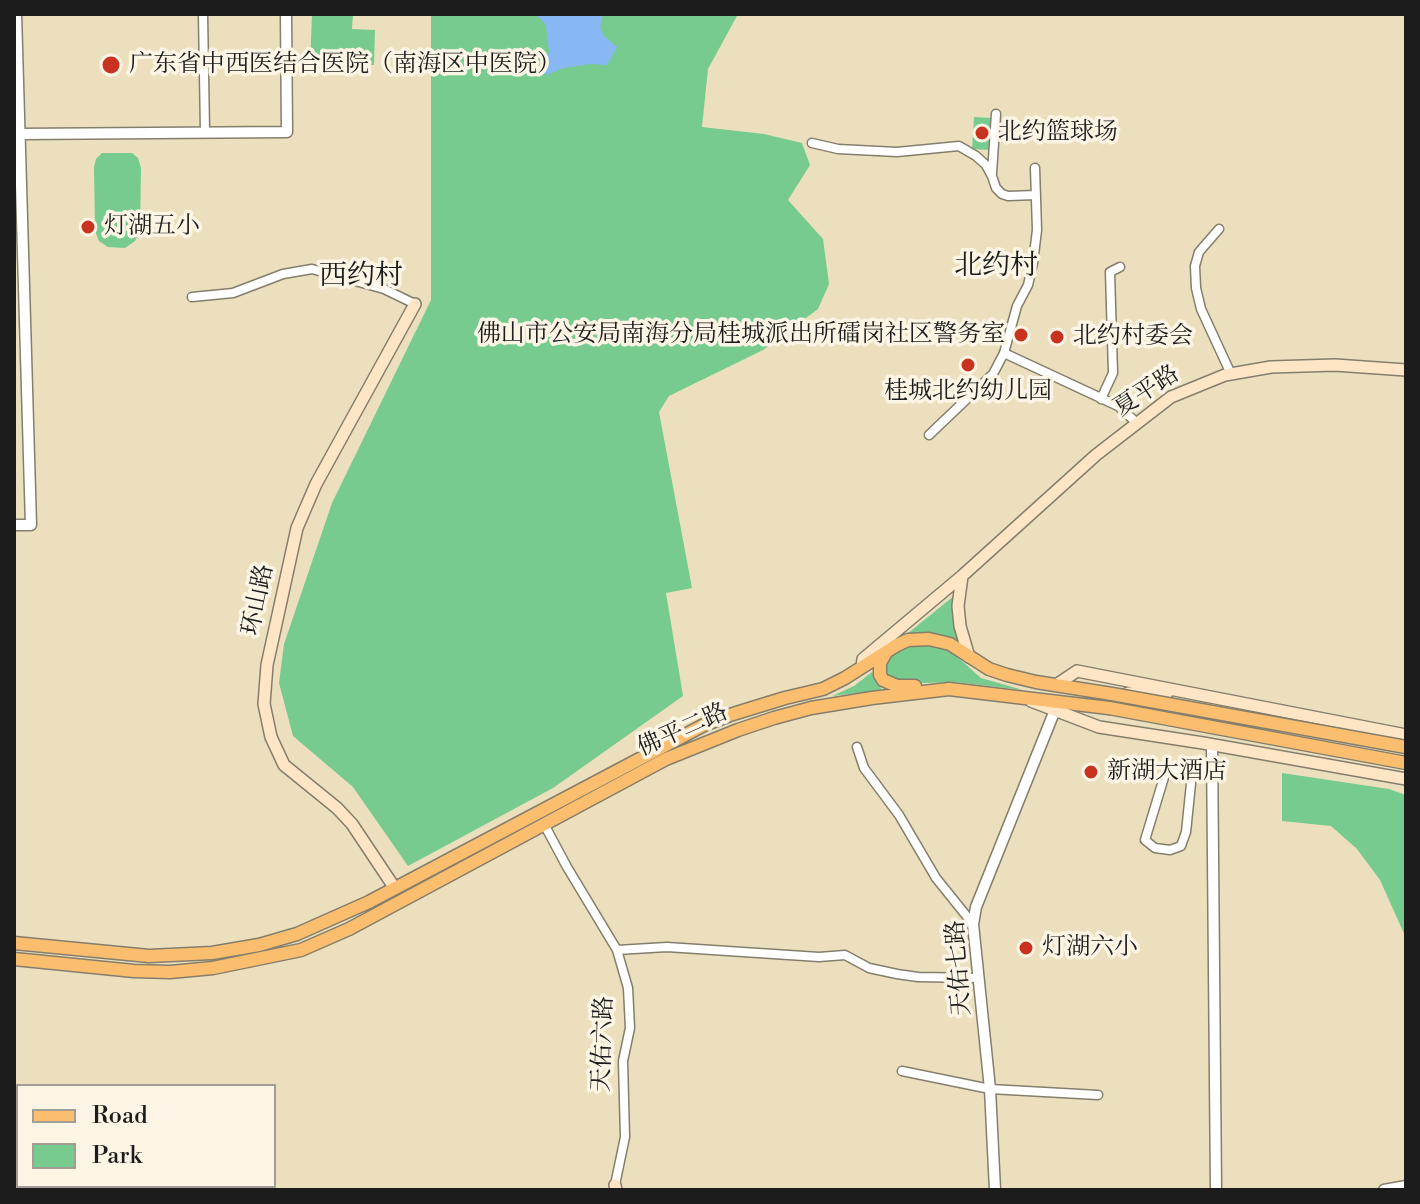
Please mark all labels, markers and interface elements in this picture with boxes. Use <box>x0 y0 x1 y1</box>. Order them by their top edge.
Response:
place label: 广东省中西医结合医院（南海区中医院） <box>129 51 561 79</box>
marker: 广东省中西医结合医院（南海区中医院） <box>100 54 122 76</box>
place label: 北约篮球场 <box>998 119 1118 147</box>
marker: 北约篮球场 <box>973 124 991 142</box>
place label: 灯湖五小 <box>104 213 200 241</box>
marker: 灯湖五小 <box>79 218 97 236</box>
district label: 北约村 <box>954 250 1038 284</box>
district label: 西约村 <box>319 260 403 294</box>
place label: 佛山市公安局南海分局桂城派出所礌岗社区警务室 <box>477 321 1005 349</box>
place label: 北约村委会 <box>1073 323 1193 351</box>
marker: 佛山市公安局南海分局桂城派出所礌岗社区警务室 <box>1012 326 1030 344</box>
marker: 北约村委会 <box>1048 328 1066 346</box>
marker: 桂城北约幼儿园 <box>959 356 977 374</box>
street label: 夏平路 <box>1109 360 1185 424</box>
place label: 桂城北约幼儿园 <box>884 378 1052 406</box>
street label: 环山路 <box>237 562 281 638</box>
street label: 佛平二路 <box>633 698 733 764</box>
place label: 新湖大酒店 <box>1107 758 1227 786</box>
marker: 新湖大酒店 <box>1082 763 1100 781</box>
street label: 天佑七路 <box>942 919 978 1017</box>
place label: 灯湖六小 <box>1042 934 1138 962</box>
marker: 灯湖六小 <box>1017 939 1035 957</box>
street label: 天佑六路 <box>588 996 620 1092</box>
legend <box>16 1084 276 1188</box>
text: Road <box>92 1101 148 1131</box>
text: Park <box>92 1141 142 1171</box>

